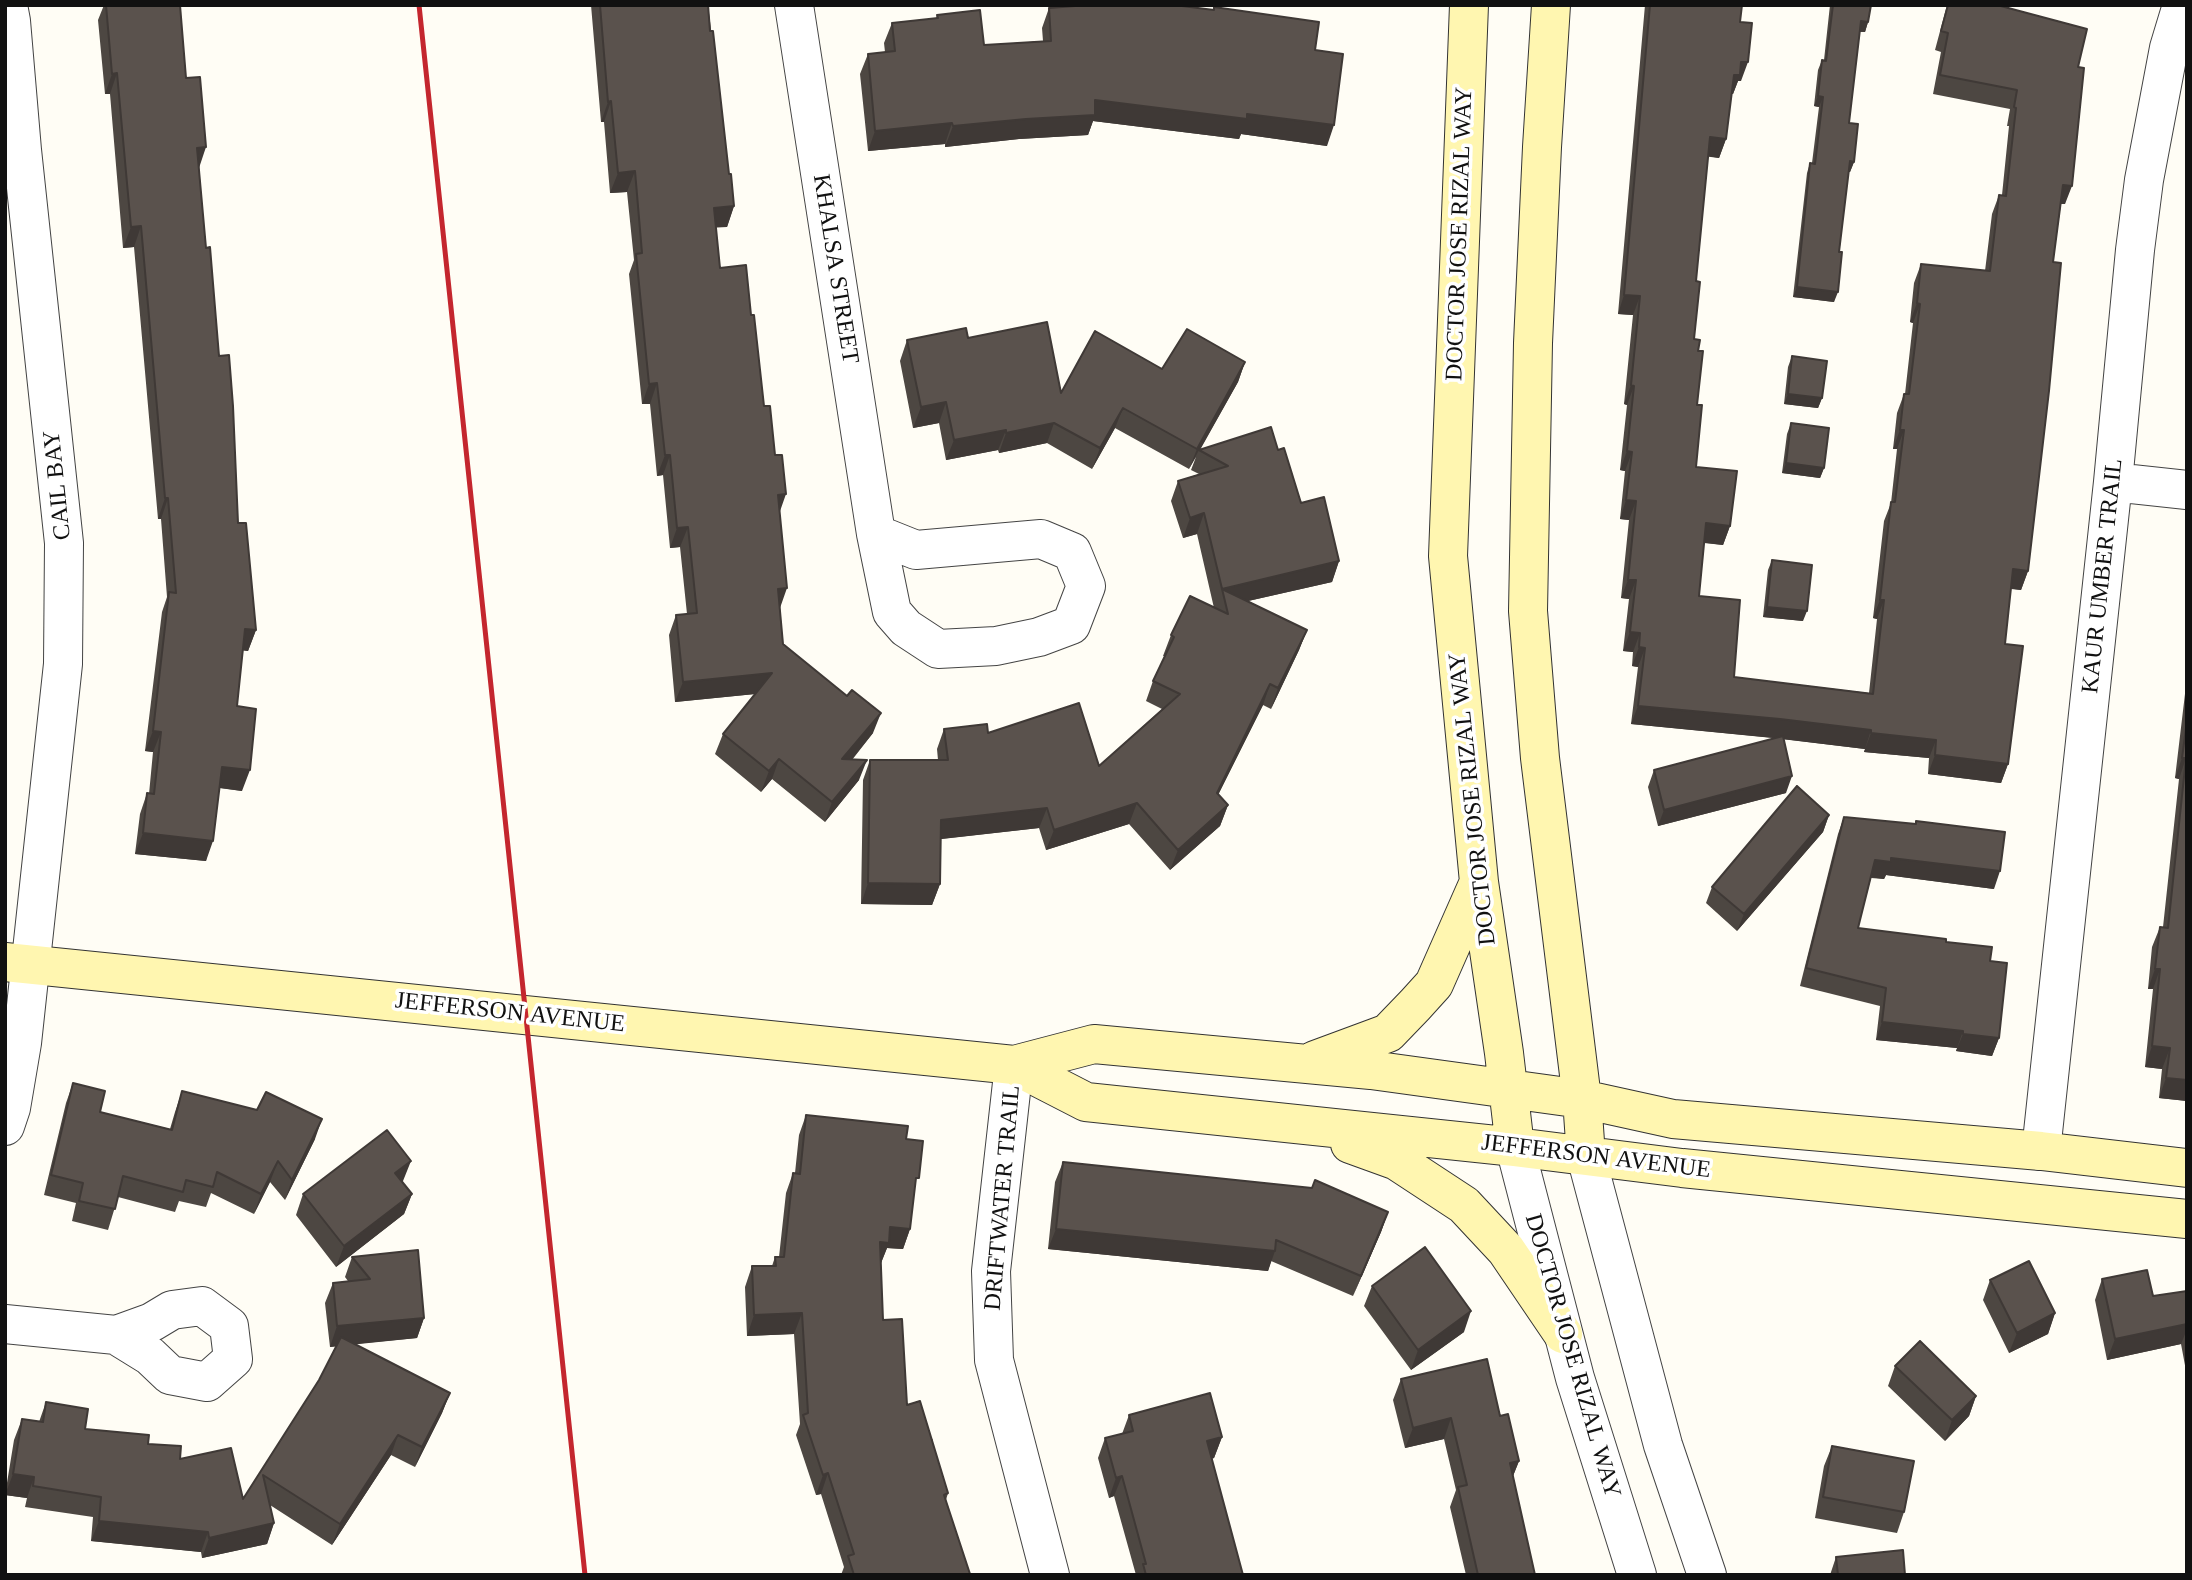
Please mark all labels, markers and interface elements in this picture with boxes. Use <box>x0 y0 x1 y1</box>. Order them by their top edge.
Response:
street label: DOCTOR JOSE RIZAL WAY <box>1440 87 1480 381</box>
street label: KHALSA STREET <box>806 172 864 366</box>
street label: CAIL BAY <box>38 429 78 541</box>
street label: KAUR UMBER TRAIL <box>2076 457 2130 695</box>
street label: DOCTOR JOSE RIZAL WAY <box>1443 651 1503 947</box>
street label: JEFFERSON AVENUE <box>394 987 626 1039</box>
street label: DRIFTWATER TRAIL <box>979 1084 1027 1312</box>
street label: JEFFERSON AVENUE <box>1480 1129 1712 1185</box>
street label: DOCTOR JOSE RIZAL WAY <box>1518 1211 1626 1501</box>

